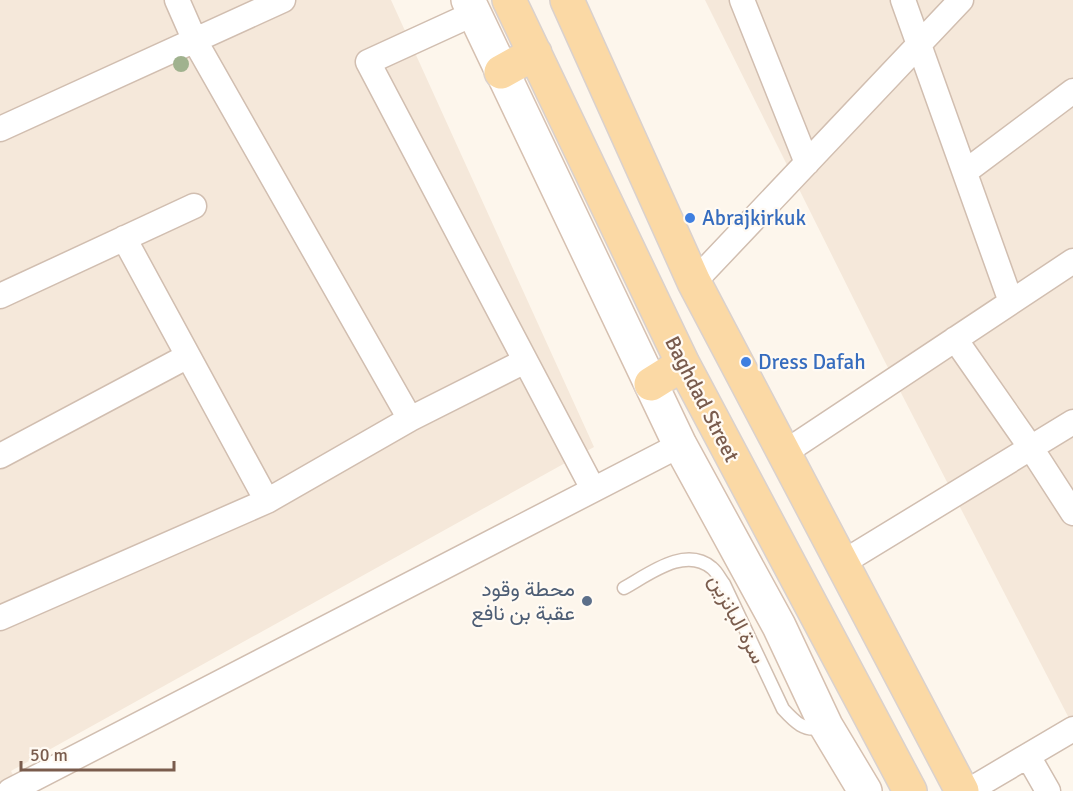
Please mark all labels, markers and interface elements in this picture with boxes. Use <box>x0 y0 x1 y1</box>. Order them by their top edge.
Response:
place label: Abrajkirkuk <box>702 205 807 231</box>
marker: Abrajkirkuk <box>683 211 697 225</box>
street label: Baghdad Street <box>659 332 745 466</box>
place label: Dress Dafah <box>758 349 866 375</box>
marker: Dress Dafah <box>739 355 753 369</box>
street label: سرة البانزين <box>703 570 771 668</box>
place label: محطة وقود عقبة بن نافع <box>471 576 575 627</box>
marker: محطة وقود عقبة بن نافع <box>580 594 594 608</box>
scale bar <box>21 734 174 772</box>
text: 50 m <box>30 744 68 766</box>

